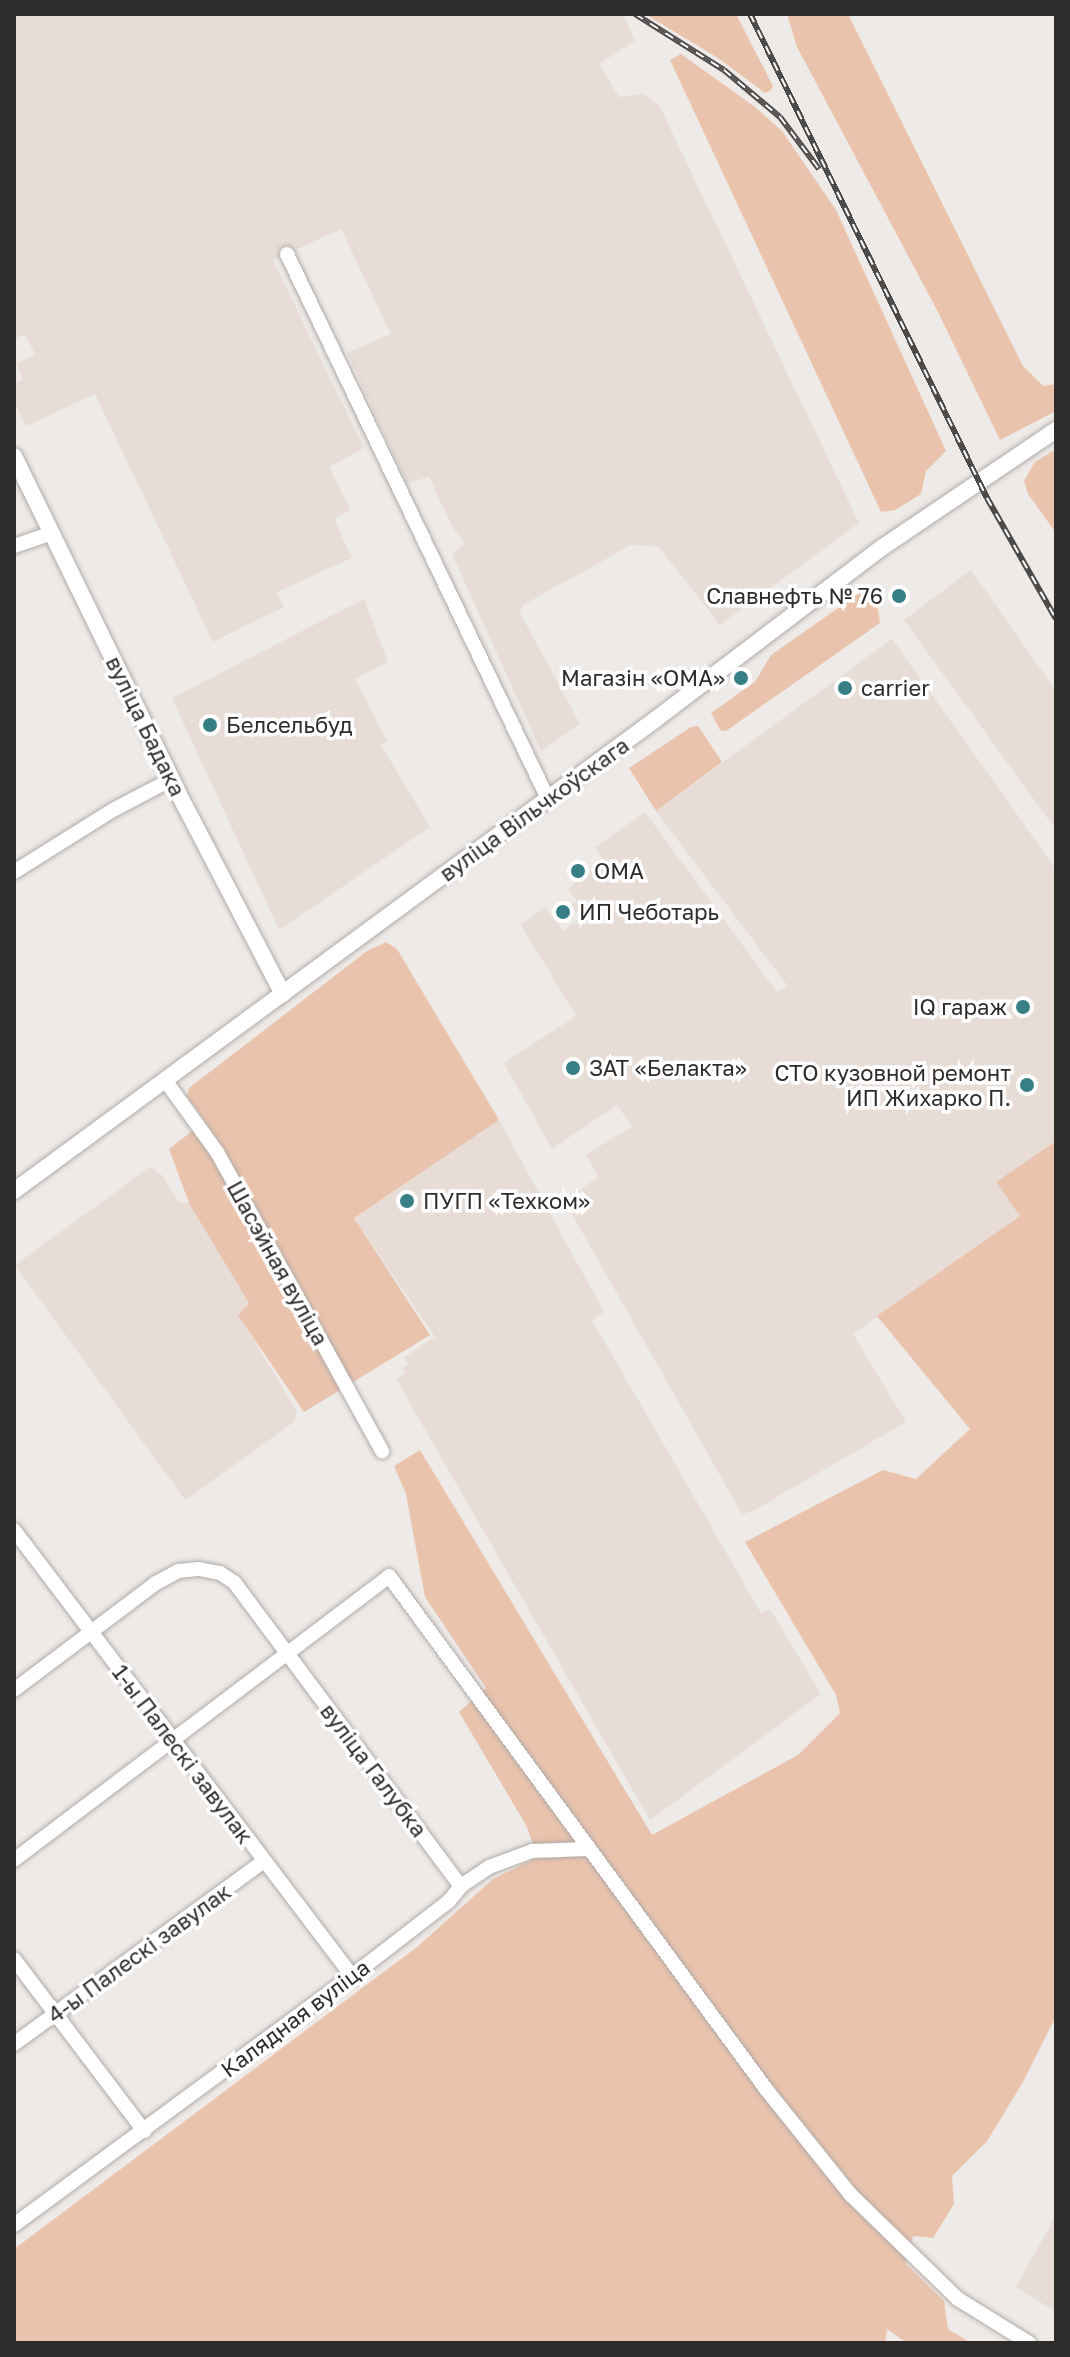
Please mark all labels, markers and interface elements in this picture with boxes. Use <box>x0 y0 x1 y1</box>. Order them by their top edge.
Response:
place label: Славнефть № 76 <box>706 583 883 609</box>
marker: Славнефть № 76 <box>890 587 908 605</box>
street label: вуліца Бадака <box>101 652 191 800</box>
place label: Магазін «ОМА» <box>561 665 725 691</box>
marker: Магазін «ОМА» <box>732 669 750 687</box>
place label: carrier <box>861 675 930 701</box>
marker: carrier <box>836 679 854 697</box>
place label: Белсельбуд <box>226 712 353 738</box>
marker: Белсельбуд <box>201 716 219 734</box>
street label: вуліца Вільчкоўскага <box>434 731 634 887</box>
place label: ОМА <box>594 858 644 884</box>
marker: ОМА <box>569 862 587 880</box>
place label: ИП Чеботарь <box>579 899 719 925</box>
marker: ИП Чеботарь <box>554 903 572 921</box>
place label: IQ гараж <box>913 994 1007 1020</box>
marker: IQ гараж <box>1014 998 1032 1016</box>
place label: ЗАТ «Белакта» <box>589 1055 747 1081</box>
marker: ЗАТ «Белакта» <box>564 1059 582 1077</box>
place label: СТО кузовной ремонт ИП Жихарко П. <box>775 1059 1011 1110</box>
marker: СТО кузовной ремонт ИП Жихарко П. <box>1018 1076 1036 1094</box>
street label: Шасэйная вуліца <box>222 1176 334 1350</box>
place label: ПУГП «Техком» <box>423 1188 590 1214</box>
marker: ПУГП «Техком» <box>398 1192 416 1210</box>
street label: 1-ы Палескі завулак <box>107 1659 259 1849</box>
street label: вуліца Галубка <box>315 1698 433 1842</box>
street label: 4-ы Палескі завулак <box>42 1878 236 2028</box>
street label: Калядная вуліца <box>216 1954 374 2082</box>

